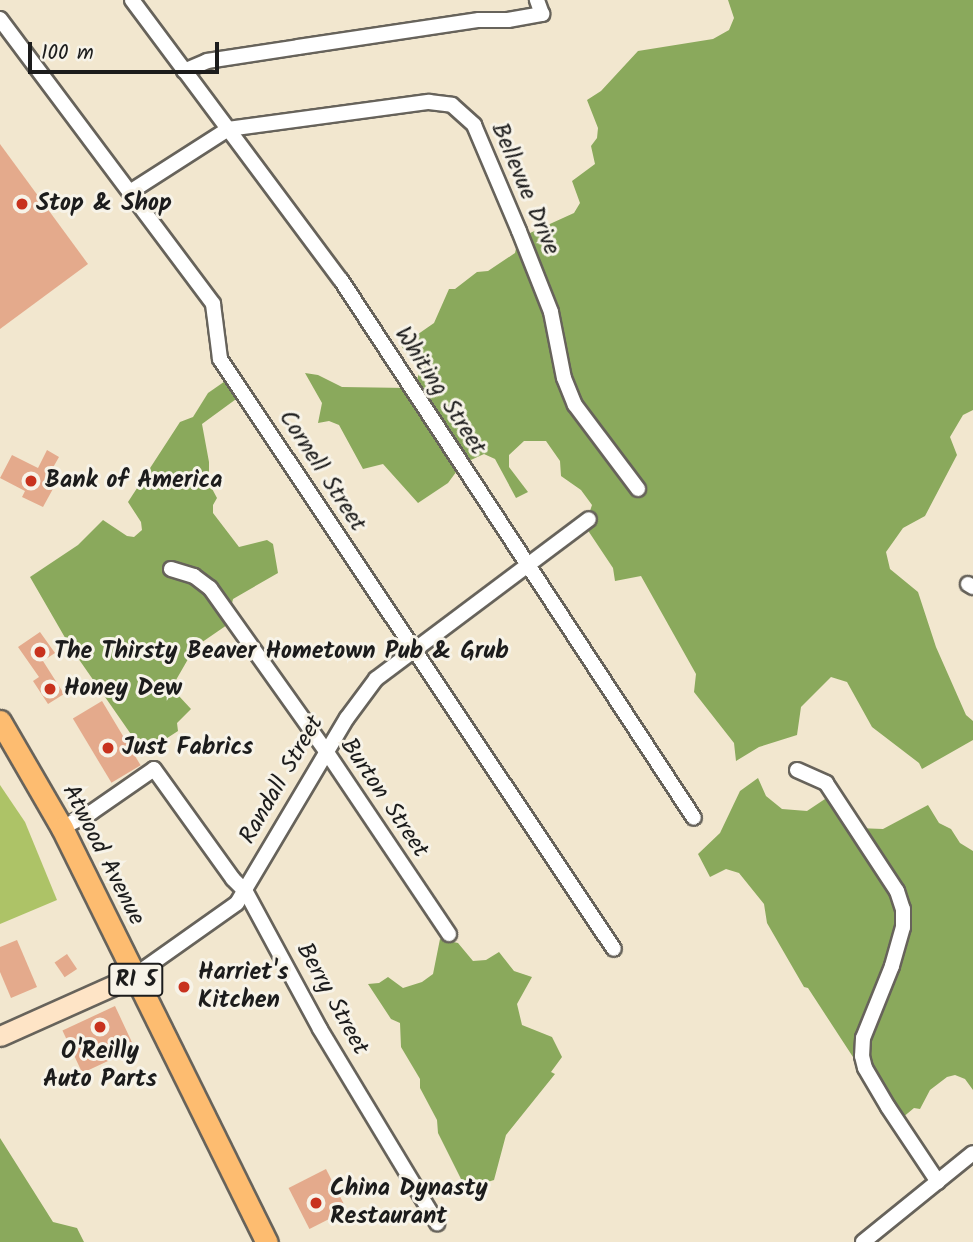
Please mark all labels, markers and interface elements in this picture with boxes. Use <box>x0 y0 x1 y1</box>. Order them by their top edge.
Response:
scale bar <box>32 28 222 72</box>
text: 100 m <box>41 37 94 70</box>
street label: Bellevue Drive <box>484 119 566 259</box>
place label: Stop & Shop <box>36 190 172 218</box>
marker: Stop & Shop <box>14 196 30 212</box>
street label: Whiting Street <box>388 322 492 460</box>
street label: Cornell Street <box>272 405 372 537</box>
place label: Bank of America <box>45 467 223 495</box>
marker: Bank of America <box>23 473 39 489</box>
place label: The Thirsty Beaver Hometown Pub & Grub <box>54 638 509 666</box>
marker: The Thirsty Beaver Hometown Pub & Grub <box>32 644 48 660</box>
place label: Honey Dew <box>64 675 182 703</box>
marker: Honey Dew <box>42 681 58 697</box>
street label: Randall Street <box>234 711 330 849</box>
street label: Burton Street <box>333 733 435 863</box>
place label: Just Fabrics <box>122 734 253 762</box>
marker: Just Fabrics <box>100 740 116 756</box>
street label: Atwood Avenue <box>55 780 151 930</box>
street label: Berry Street <box>289 938 375 1060</box>
place label: Harriet's Kitchen <box>198 959 289 1015</box>
road number: RI 5 <box>108 960 164 1000</box>
marker: Harriet's Kitchen <box>176 979 192 995</box>
marker: O'Reilly Auto Parts <box>92 1019 108 1035</box>
place label: O'Reilly Auto Parts <box>43 1038 157 1094</box>
place label: China Dynasty Restaurant <box>330 1175 488 1231</box>
marker: China Dynasty Restaurant <box>308 1195 324 1211</box>

